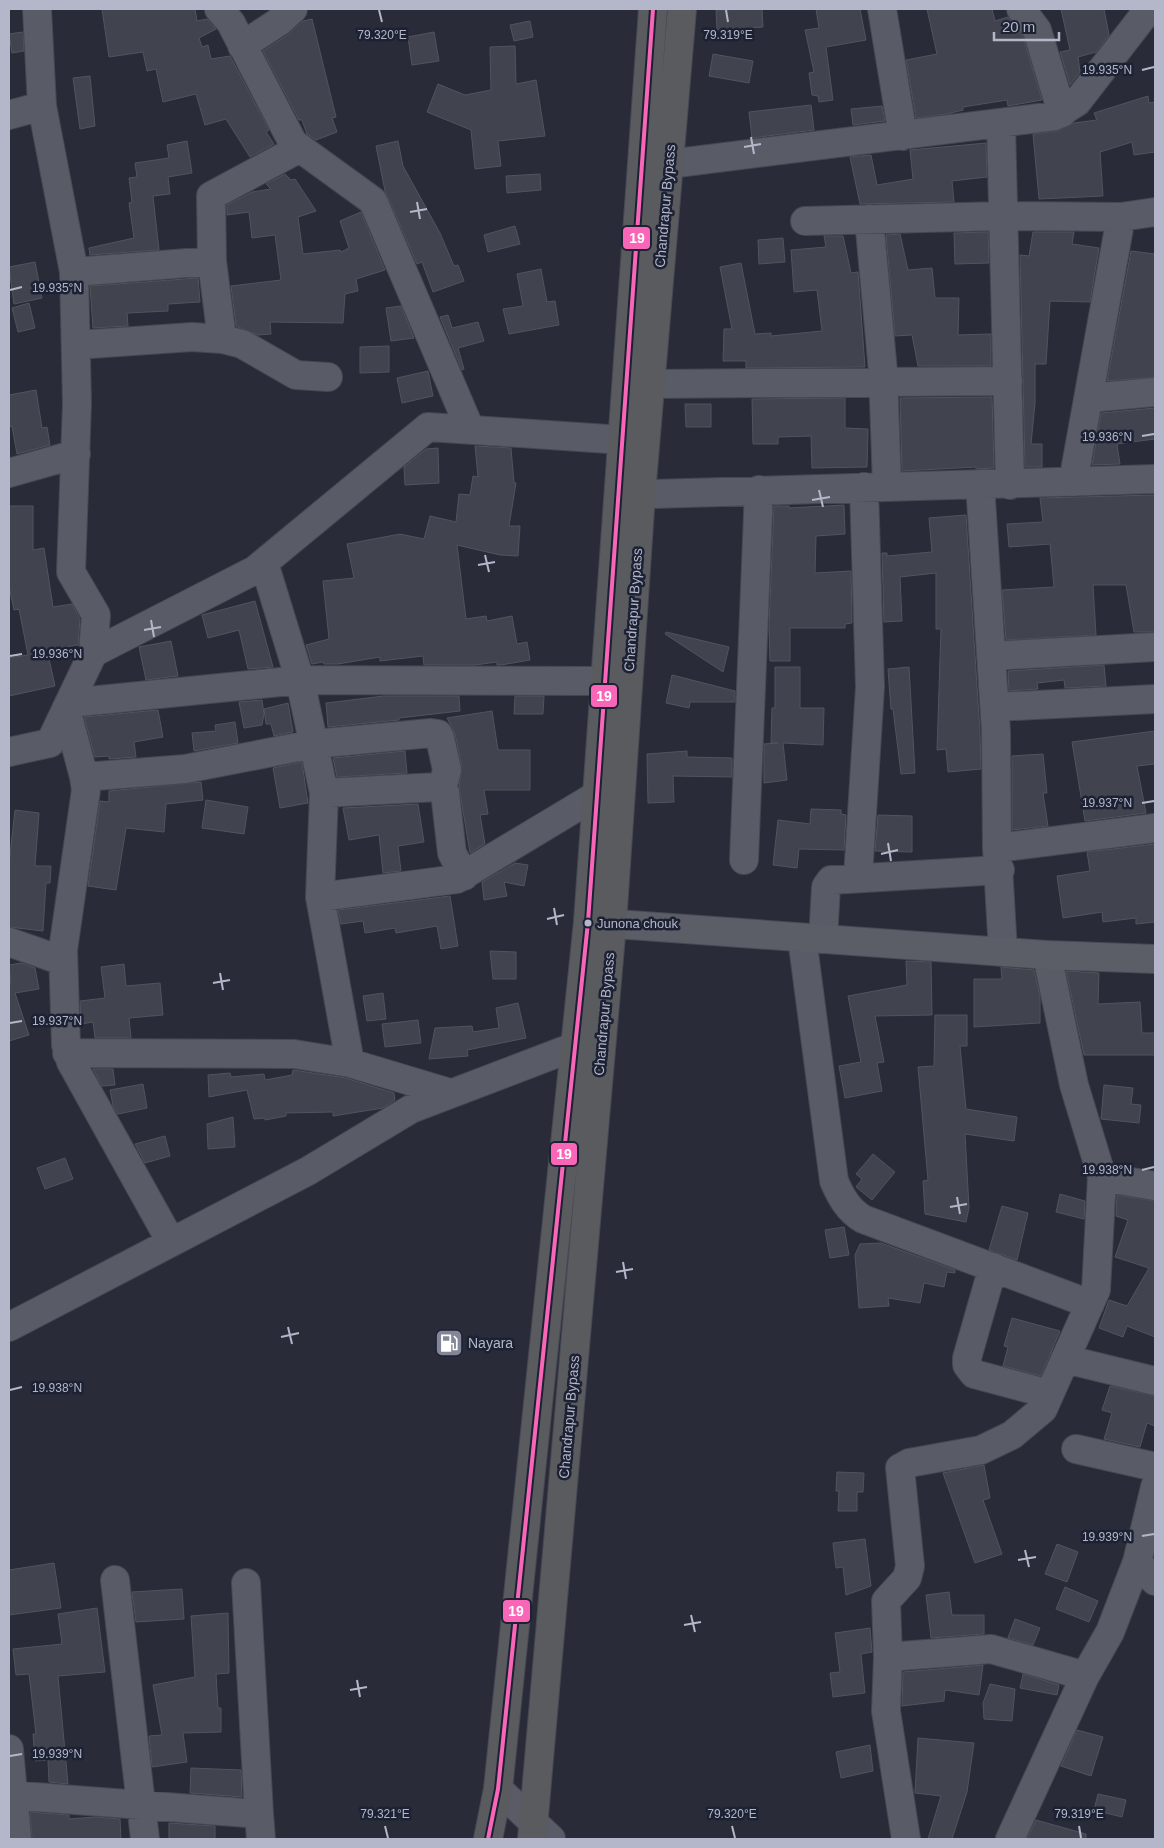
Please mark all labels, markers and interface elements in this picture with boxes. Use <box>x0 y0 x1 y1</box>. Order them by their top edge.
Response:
scale bar <box>994 10 1059 42</box>
text: 20 m <box>1002 18 1035 35</box>
text: 79.320°E <box>357 28 407 42</box>
text: 79.319°E <box>703 28 753 42</box>
text: 19.935°N <box>1082 63 1132 77</box>
street label: Chandrapur Bypass <box>652 144 678 268</box>
line badge: 19 <box>622 226 651 250</box>
text: 19 <box>629 230 645 246</box>
text: 19.935°N <box>32 281 82 295</box>
text: 19.936°N <box>1082 430 1132 444</box>
street label: Chandrapur Bypass <box>621 548 645 672</box>
text: 19.936°N <box>32 647 82 661</box>
line badge: 19 <box>590 684 618 708</box>
text: 19 <box>596 688 612 704</box>
text: 19.937°N <box>1082 796 1132 810</box>
place label: Junona chouk <box>597 916 678 931</box>
marker: Junona chouk <box>583 918 593 928</box>
street label: Chandrapur Bypass <box>591 952 617 1076</box>
text: 19.937°N <box>32 1014 82 1028</box>
line badge: 19 <box>550 1142 578 1166</box>
text: 19 <box>556 1146 572 1162</box>
text: 19.938°N <box>1082 1163 1132 1177</box>
fuel station icon: Nayara <box>434 1328 464 1358</box>
place label: Nayara <box>468 1335 513 1351</box>
street label: Chandrapur Bypass <box>556 1355 582 1479</box>
text: 19.938°N <box>32 1381 82 1395</box>
text: 19.939°N <box>1082 1530 1132 1544</box>
line badge: 19 <box>502 1599 531 1623</box>
text: 19 <box>508 1603 524 1619</box>
text: 19.939°N <box>32 1747 82 1761</box>
text: 79.321°E <box>360 1807 410 1821</box>
text: 79.320°E <box>707 1807 757 1821</box>
text: 79.319°E <box>1054 1807 1104 1821</box>

